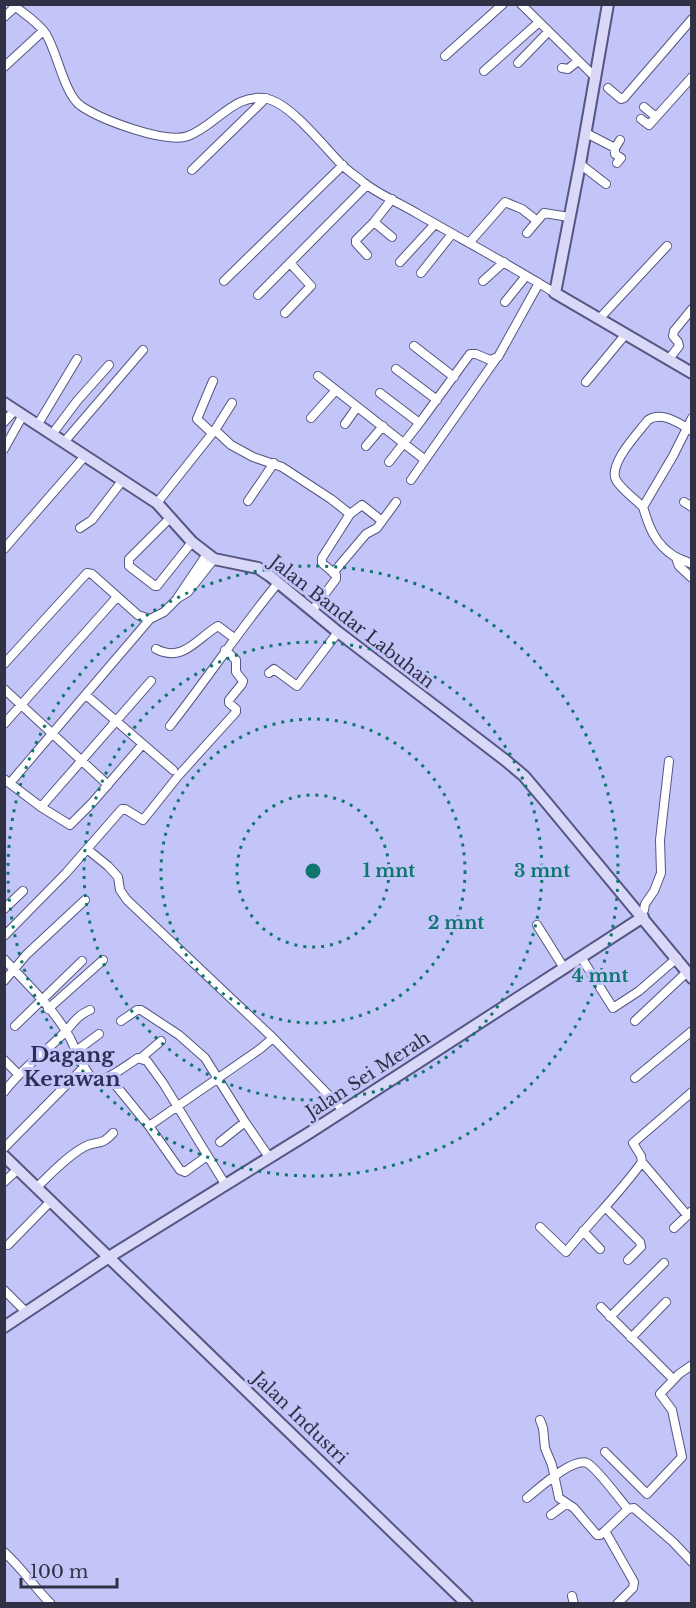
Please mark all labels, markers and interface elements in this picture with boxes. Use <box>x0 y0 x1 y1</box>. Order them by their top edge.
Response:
street label: Jalan Bandar Labuhan <box>264 550 439 693</box>
text: 1 mnt <box>363 860 415 882</box>
text: 3 mnt <box>514 860 570 882</box>
centre of rings <box>303 861 323 881</box>
text: 2 mnt <box>428 912 484 934</box>
text: 4 mnt <box>572 965 628 987</box>
street label: Jalan Sei Merah <box>300 1027 434 1124</box>
district label: Dagang Kerawan <box>24 1042 120 1092</box>
street label: Jalan Industri <box>246 1366 352 1469</box>
scale bar <box>21 1551 117 1589</box>
text: 100 m <box>30 1561 88 1583</box>

